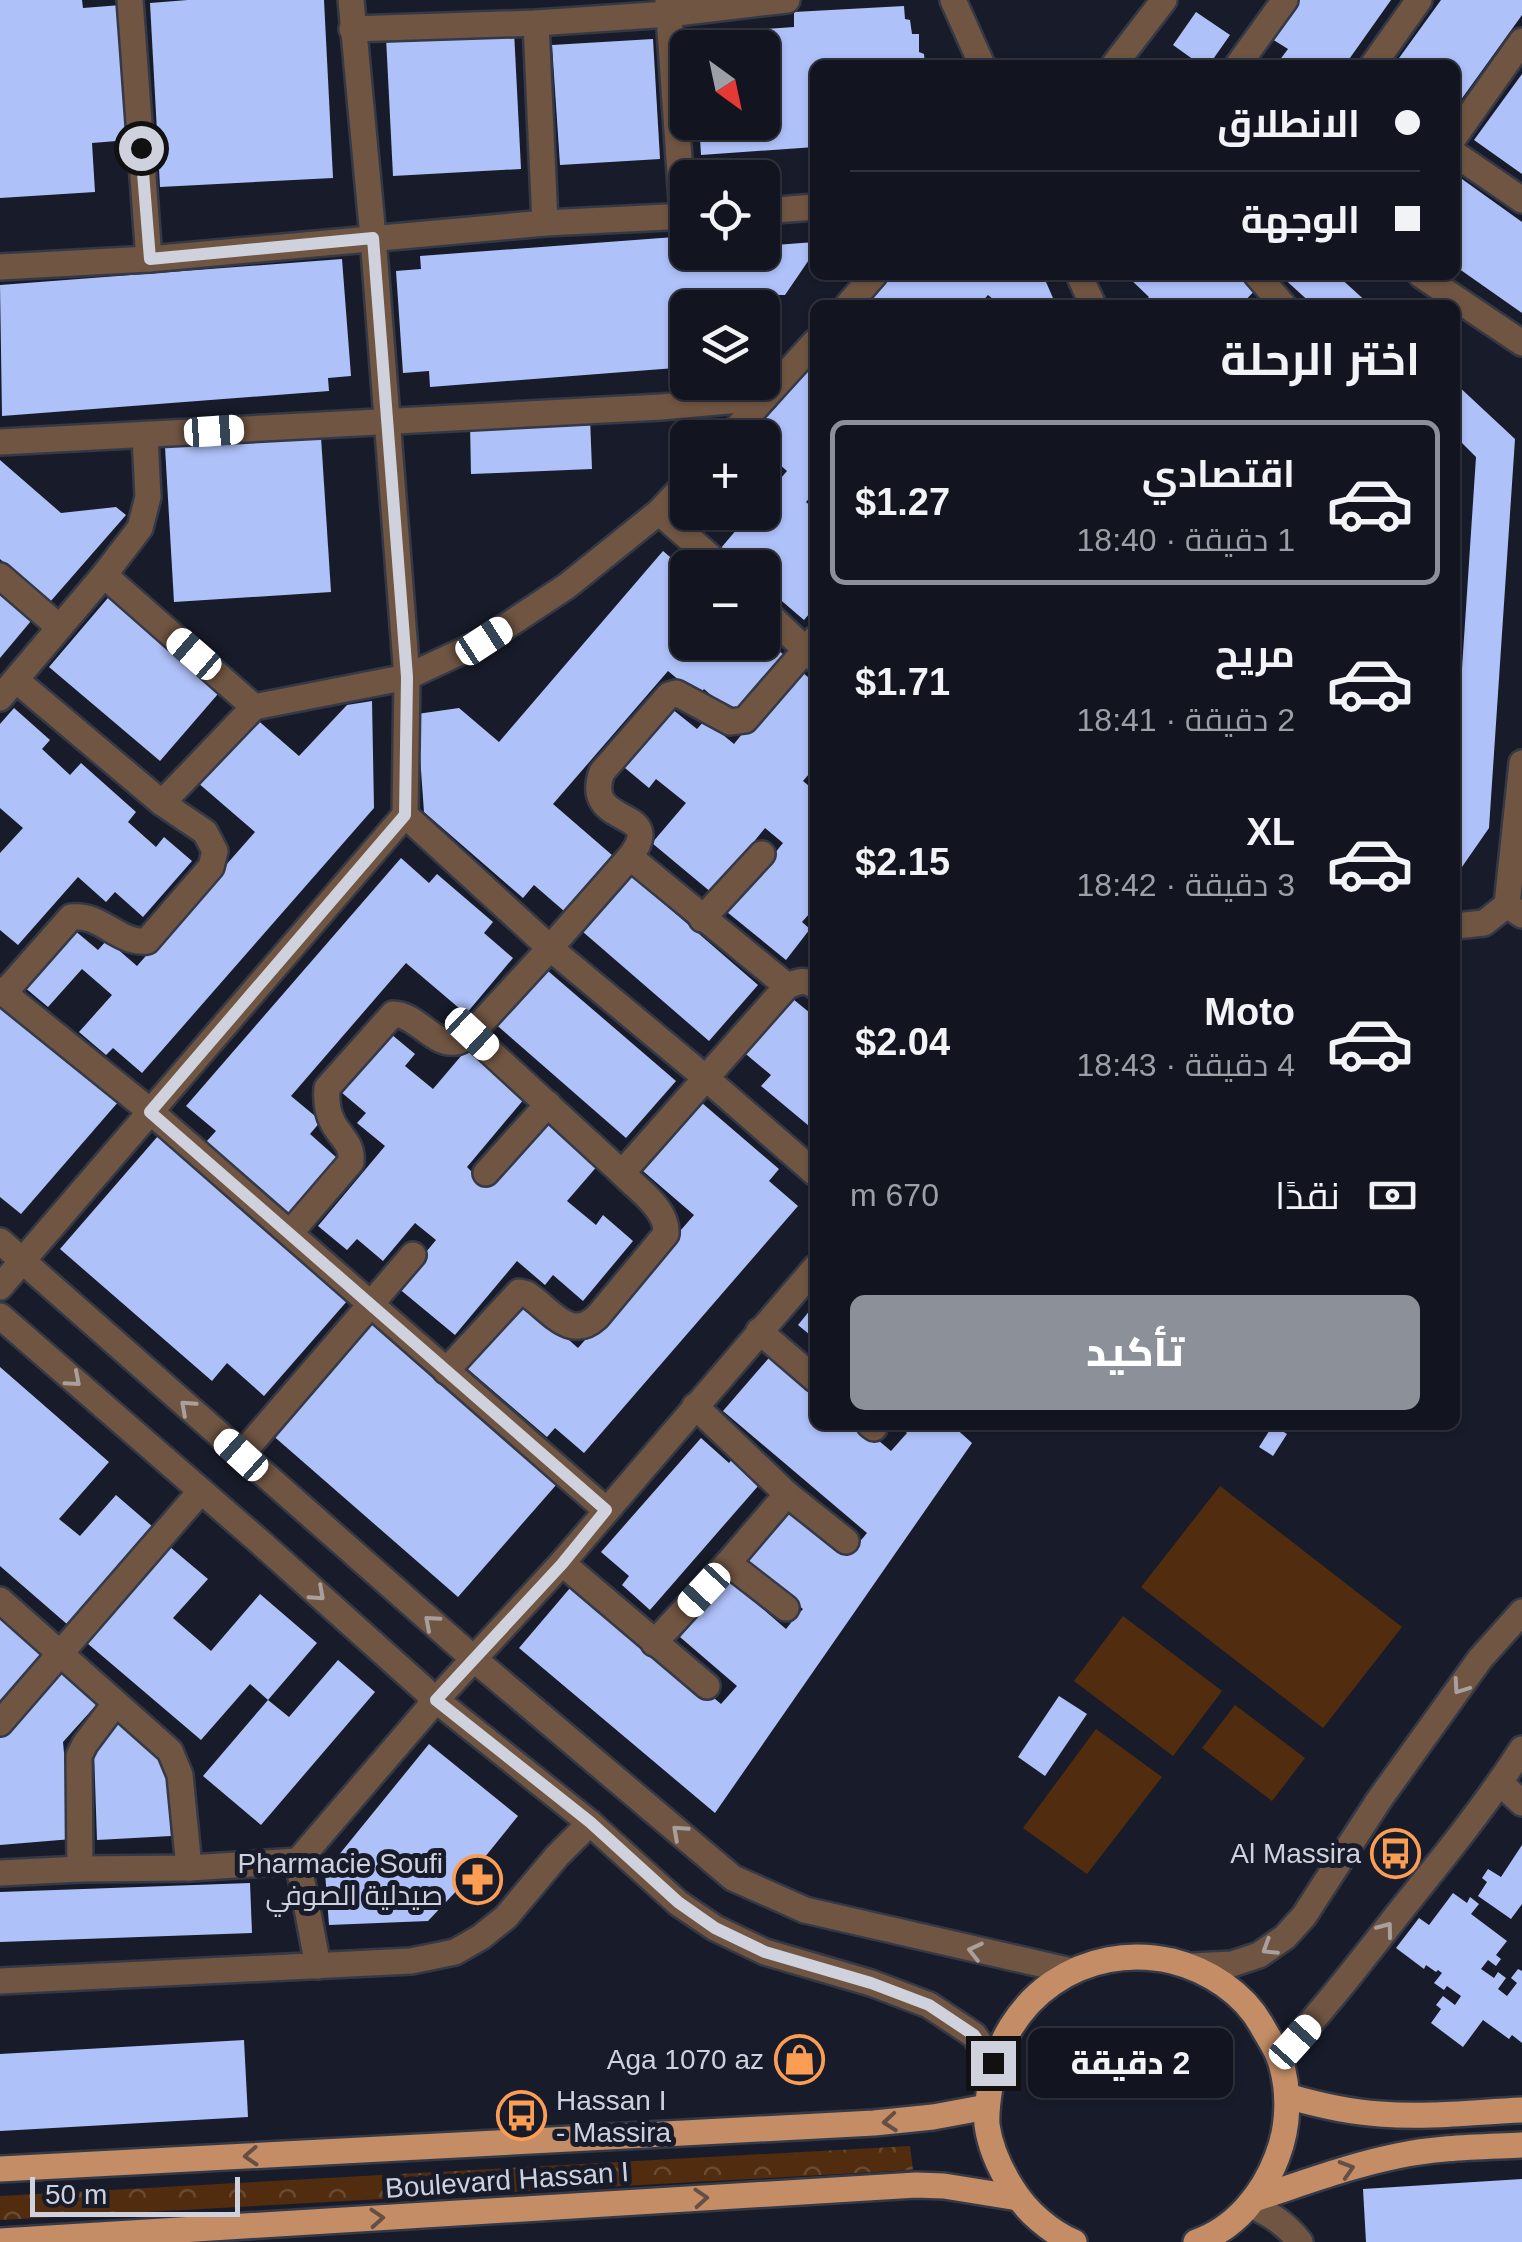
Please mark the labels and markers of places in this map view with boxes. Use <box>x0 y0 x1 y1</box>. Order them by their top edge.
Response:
bus stop icon: Al Massira <box>1370 1827 1422 1879</box>
place label: Al Massira <box>1230 1838 1361 1869</box>
place label: Pharmacie Soufi صيدلية الصوفي <box>238 1848 443 1917</box>
pharmacy icon: Pharmacie Soufi صيدلية الصوفي <box>452 1853 504 1905</box>
shop icon: Aga 1070 az <box>773 2033 825 2085</box>
place label: Aga 1070 az <box>607 2044 764 2075</box>
place label: Hassan I - Massira <box>556 2085 672 2148</box>
bus stop icon: Hassan I - Massira <box>495 2090 547 2142</box>

